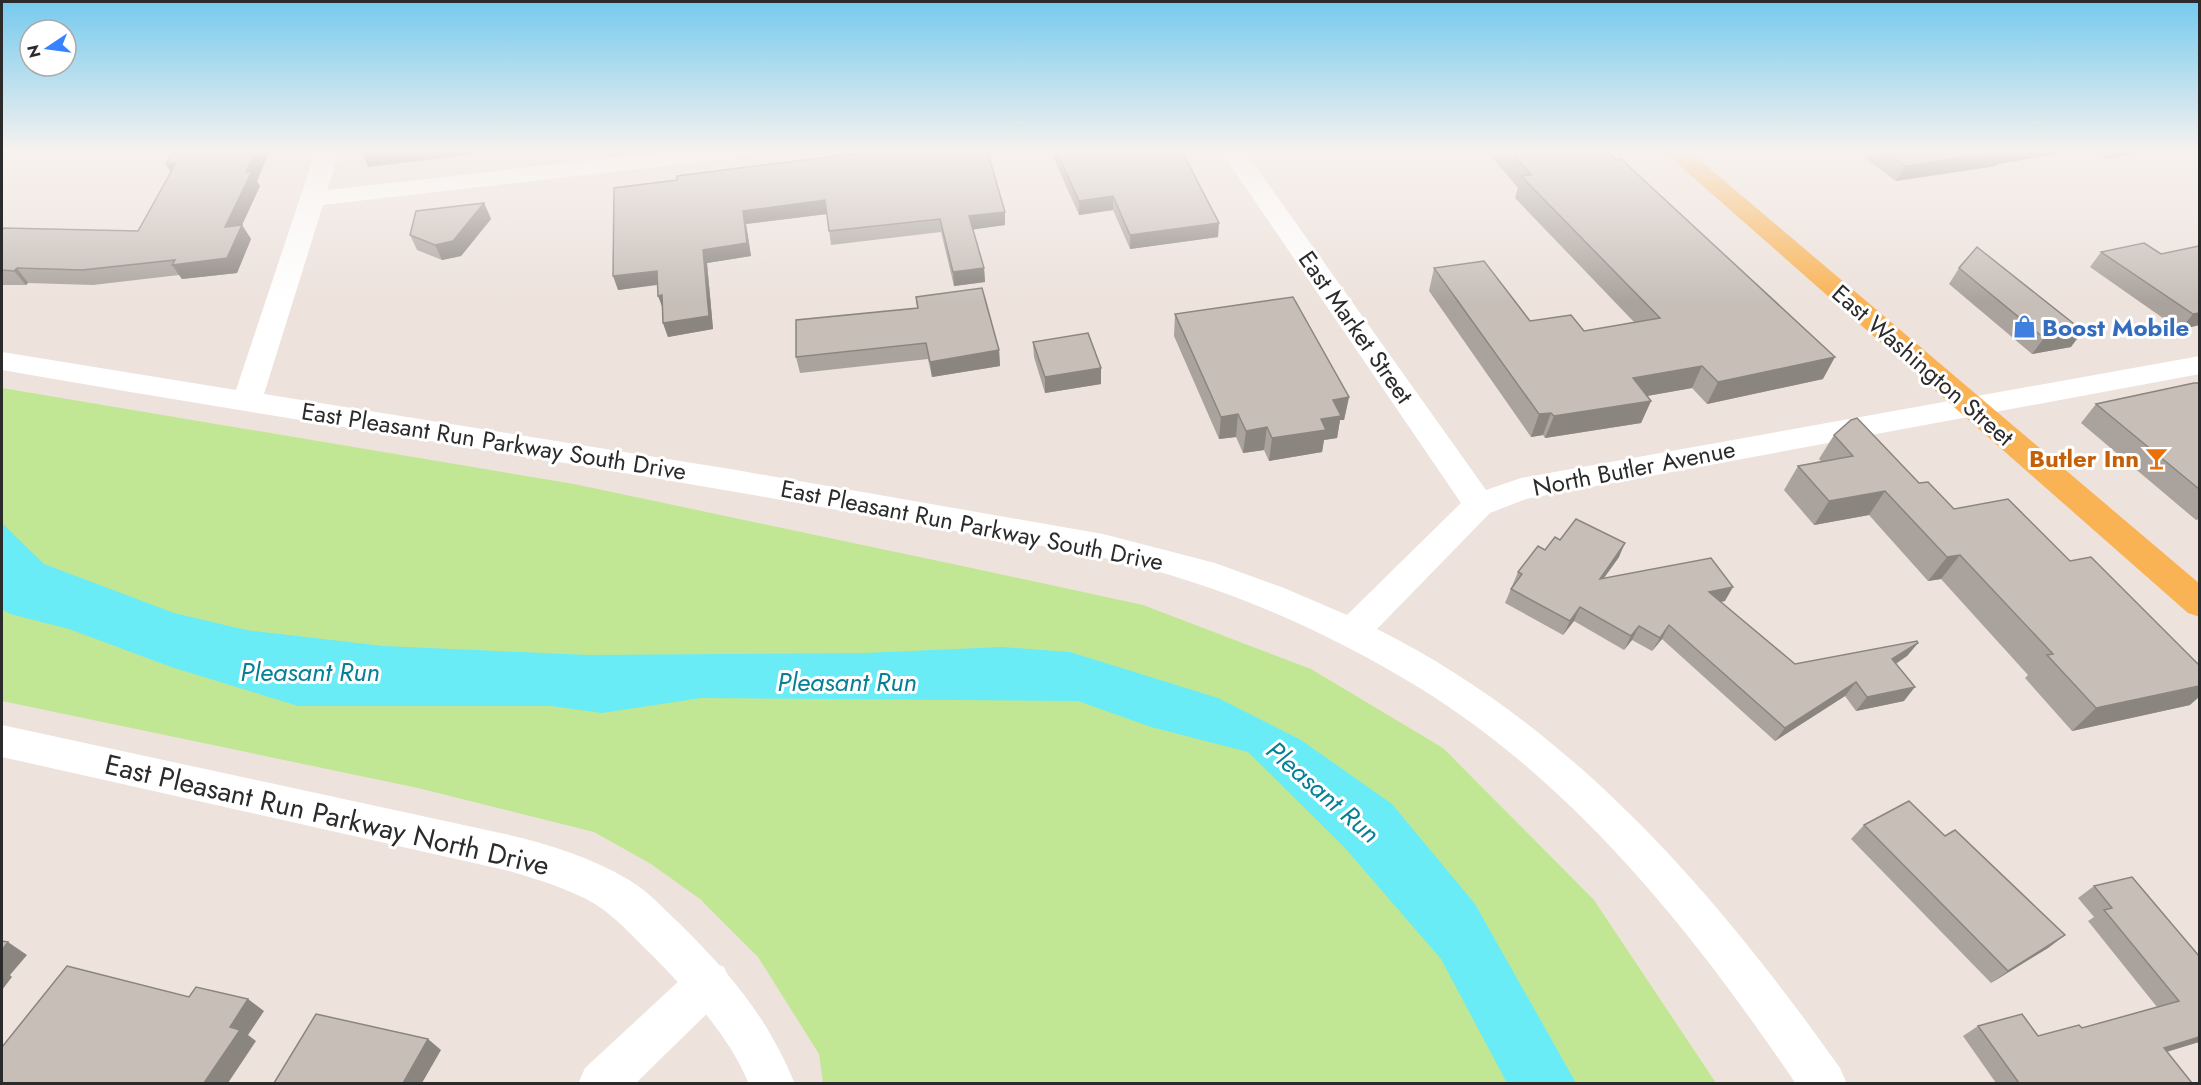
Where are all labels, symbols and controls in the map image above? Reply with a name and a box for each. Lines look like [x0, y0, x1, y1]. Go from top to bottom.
north arrow [18, 18, 78, 78]
text: N [21, 42, 47, 60]
street label: East Market Street [1290, 243, 1422, 411]
street label: East Washington Street [1824, 276, 2022, 454]
place label: Boost Mobile [2042, 310, 2189, 345]
shop icon: Boost Mobile [2011, 314, 2037, 340]
street label: East Pleasant Run Parkway South Drive [299, 393, 689, 489]
street label: North Butler Avenue [1530, 431, 1738, 505]
place label: Butler Inn [2029, 441, 2139, 476]
bar icon: Butler Inn [2144, 445, 2170, 471]
street label: East Pleasant Run Parkway South Drive [778, 471, 1166, 579]
water label: Pleasant Run [240, 653, 380, 691]
water label: Pleasant Run [777, 663, 917, 701]
water label: Pleasant Run [1258, 732, 1388, 852]
street label: East Pleasant Run Parkway North Drive [101, 744, 553, 886]

